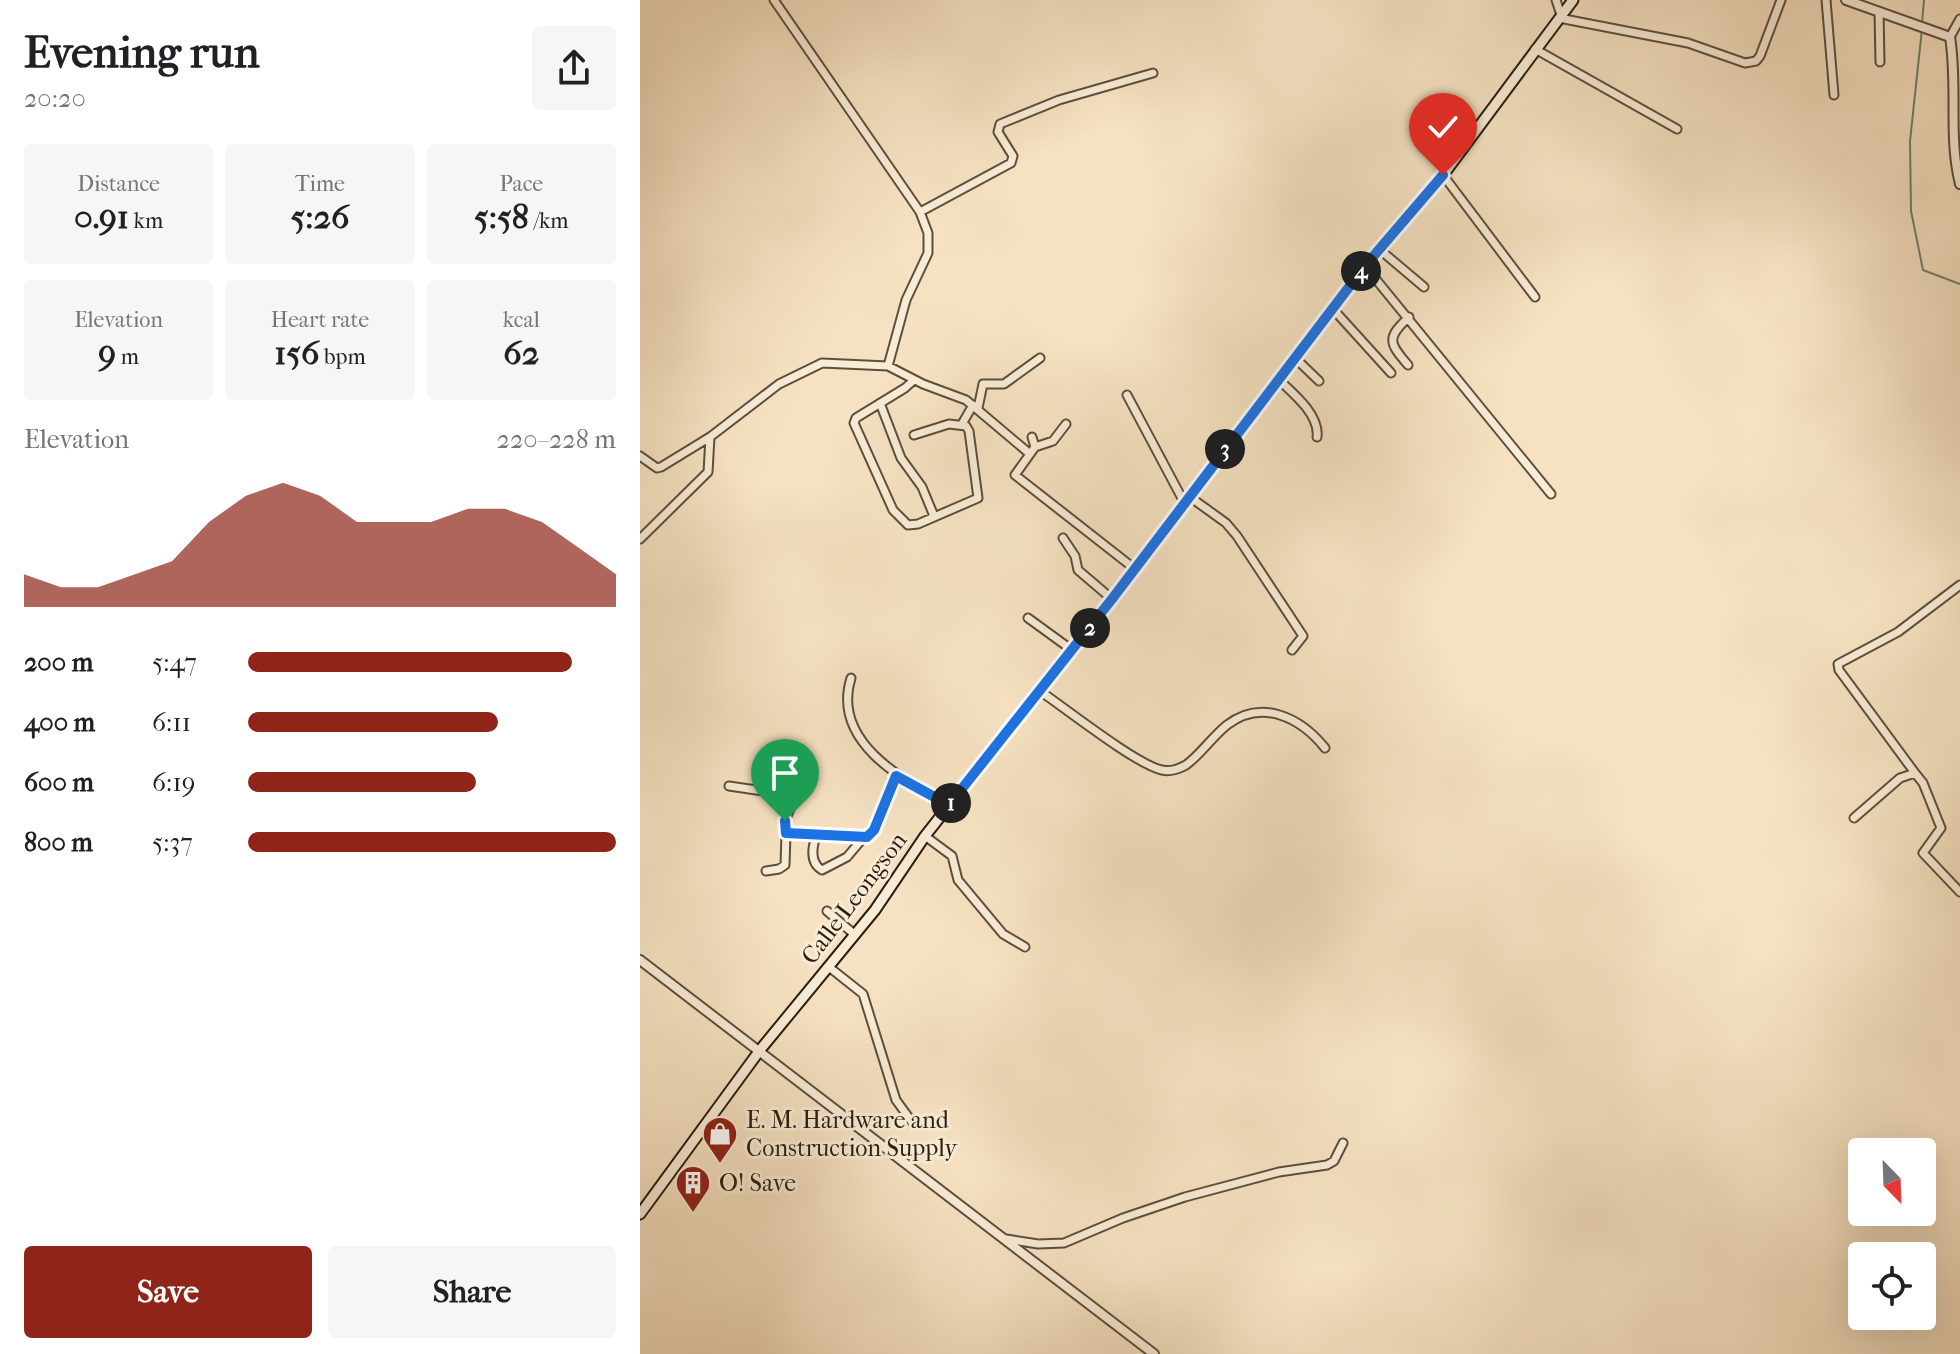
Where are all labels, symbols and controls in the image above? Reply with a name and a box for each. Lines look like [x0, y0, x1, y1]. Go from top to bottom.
button: share [532, 26, 616, 110]
text: Evening run [24, 27, 259, 78]
text: 20:20 [24, 83, 86, 114]
pin [1409, 93, 1477, 175]
icon: check [1421, 105, 1465, 149]
text: Distance [77, 171, 160, 197]
text: Time [295, 171, 345, 197]
text: Pace [499, 171, 543, 197]
text: 0.91 [74, 197, 129, 237]
text: 5:26 [291, 197, 349, 237]
text: 5:58 [474, 197, 529, 237]
text: km [129, 208, 163, 234]
text: /km [529, 208, 569, 234]
pin: 4 [1341, 251, 1381, 291]
text: 4 [1355, 258, 1368, 284]
text: Elevation [74, 307, 163, 333]
text: Heart rate [271, 307, 369, 333]
text: kcal [503, 307, 540, 333]
text: 9 [98, 333, 116, 373]
text: 156 [274, 333, 319, 373]
text: 62 [503, 333, 539, 373]
text: m [116, 344, 139, 370]
text: bpm [319, 344, 366, 370]
text: Elevation [24, 424, 129, 455]
text: 220–228 m [497, 424, 616, 455]
pin: 3 [1205, 429, 1245, 469]
text: 3 [1220, 436, 1230, 462]
pin: 2 [1070, 608, 1110, 648]
text: 2 [1084, 615, 1096, 641]
text: 200 m [24, 647, 93, 678]
text: 5:47 [152, 647, 197, 678]
text: 400 m [24, 707, 95, 738]
text: 6:11 [152, 707, 191, 738]
pin [751, 739, 819, 821]
icon: arrive [763, 751, 807, 795]
text: 600 m [24, 767, 94, 798]
text: 6:19 [152, 767, 195, 798]
pin: 1 [931, 783, 971, 823]
text: 1 [947, 790, 955, 816]
text: 800 m [24, 827, 93, 858]
text: 5:37 [152, 827, 193, 858]
street label: Calle Leongson [795, 827, 913, 969]
place label: E. M. Hardware and Construction Supply [746, 1106, 958, 1162]
shop icon: E. M. Hardware and Construction Supply [701, 1115, 739, 1165]
north arrow [1848, 1138, 1936, 1226]
map controls [1848, 1138, 1936, 1330]
building icon: O! Save [674, 1164, 712, 1214]
place label: O! Save [719, 1169, 796, 1197]
button: locate [1848, 1242, 1936, 1330]
button: Save [24, 1246, 312, 1338]
button: Share [328, 1246, 616, 1338]

